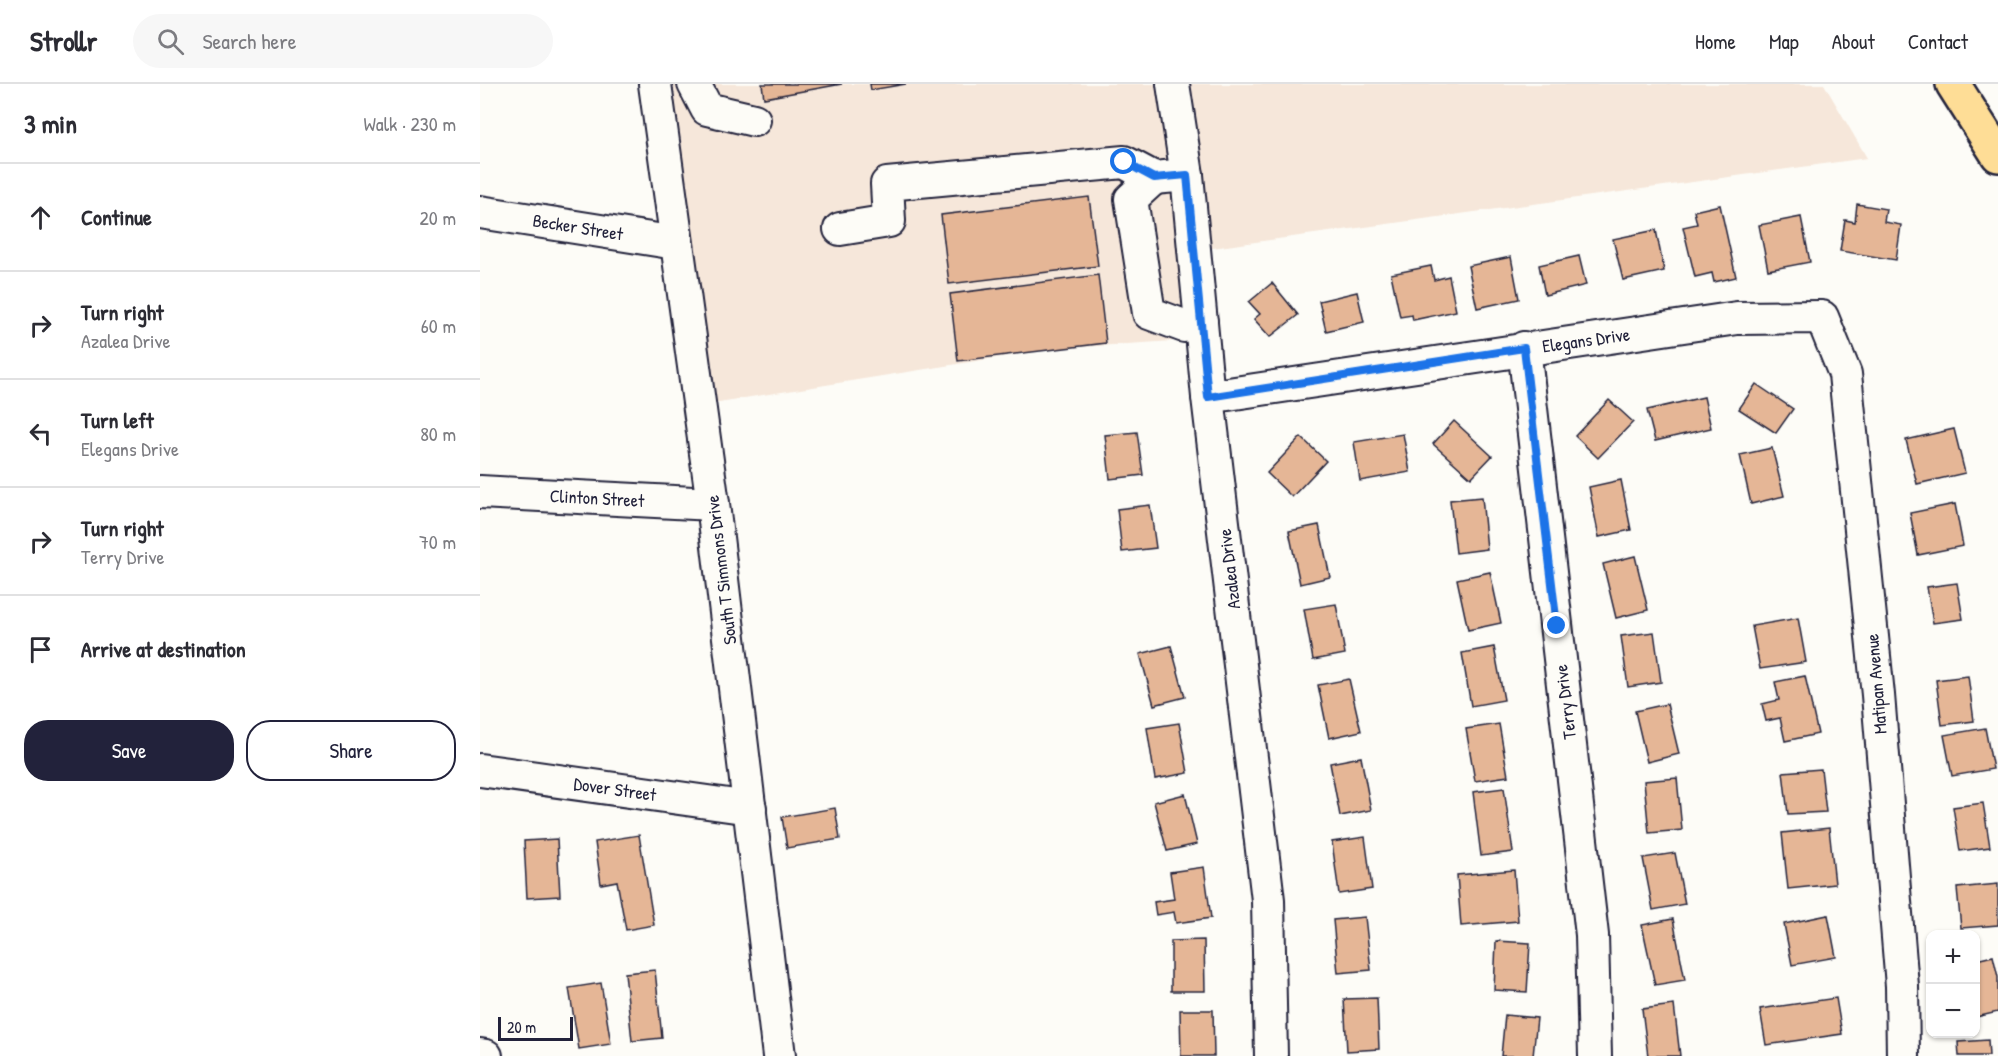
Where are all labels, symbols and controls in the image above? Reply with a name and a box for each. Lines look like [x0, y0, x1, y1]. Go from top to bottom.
search box [133, 14, 553, 68]
text: Strollr [30, 22, 97, 60]
icon: search [154, 25, 187, 58]
text: Search here [202, 26, 296, 56]
text: Home [1695, 27, 1736, 56]
text: Map [1769, 27, 1799, 56]
text: About [1832, 27, 1875, 56]
text: Contact [1908, 27, 1968, 56]
text: 3 min [24, 106, 77, 141]
text: Walk · 230 m [364, 110, 456, 137]
route start [1110, 148, 1136, 174]
icon: ahead [24, 201, 57, 234]
text: Continue [81, 202, 152, 232]
text: 20 m [419, 204, 456, 231]
street label: Becker Street [531, 208, 626, 247]
text: Turn right [81, 297, 164, 327]
icon: right [24, 309, 57, 342]
text: 60 m [421, 312, 456, 339]
street label: Elegans Drive [1541, 321, 1631, 359]
text: Azalea Drive [81, 327, 171, 354]
text: Turn left [81, 405, 154, 435]
icon: left [24, 417, 57, 450]
text: 80 m [420, 420, 456, 447]
text: Elegans Drive [81, 435, 179, 462]
street label: Clinton Street [549, 483, 646, 513]
street label: South T Simmons Drive [699, 494, 743, 646]
text: Turn right [81, 513, 164, 543]
icon: right [24, 525, 57, 558]
street label: Azalea Drive [1212, 527, 1246, 611]
text: 70 m [419, 528, 456, 555]
text: Terry Drive [81, 543, 164, 570]
route end [1543, 612, 1569, 638]
icon: arrive [24, 633, 57, 666]
street label: Matipan Avenue [1859, 633, 1893, 735]
text: Arrive at destination [81, 634, 246, 664]
street label: Terry Drive [1548, 663, 1582, 741]
button: Save [24, 720, 234, 781]
button: Share [246, 720, 456, 781]
street label: Dover Street [572, 771, 659, 807]
map controls [1926, 930, 1980, 1038]
button: + [1926, 930, 1980, 984]
button: − [1926, 984, 1980, 1038]
scale bar [498, 1014, 573, 1042]
text: 20 m [507, 1016, 536, 1038]

